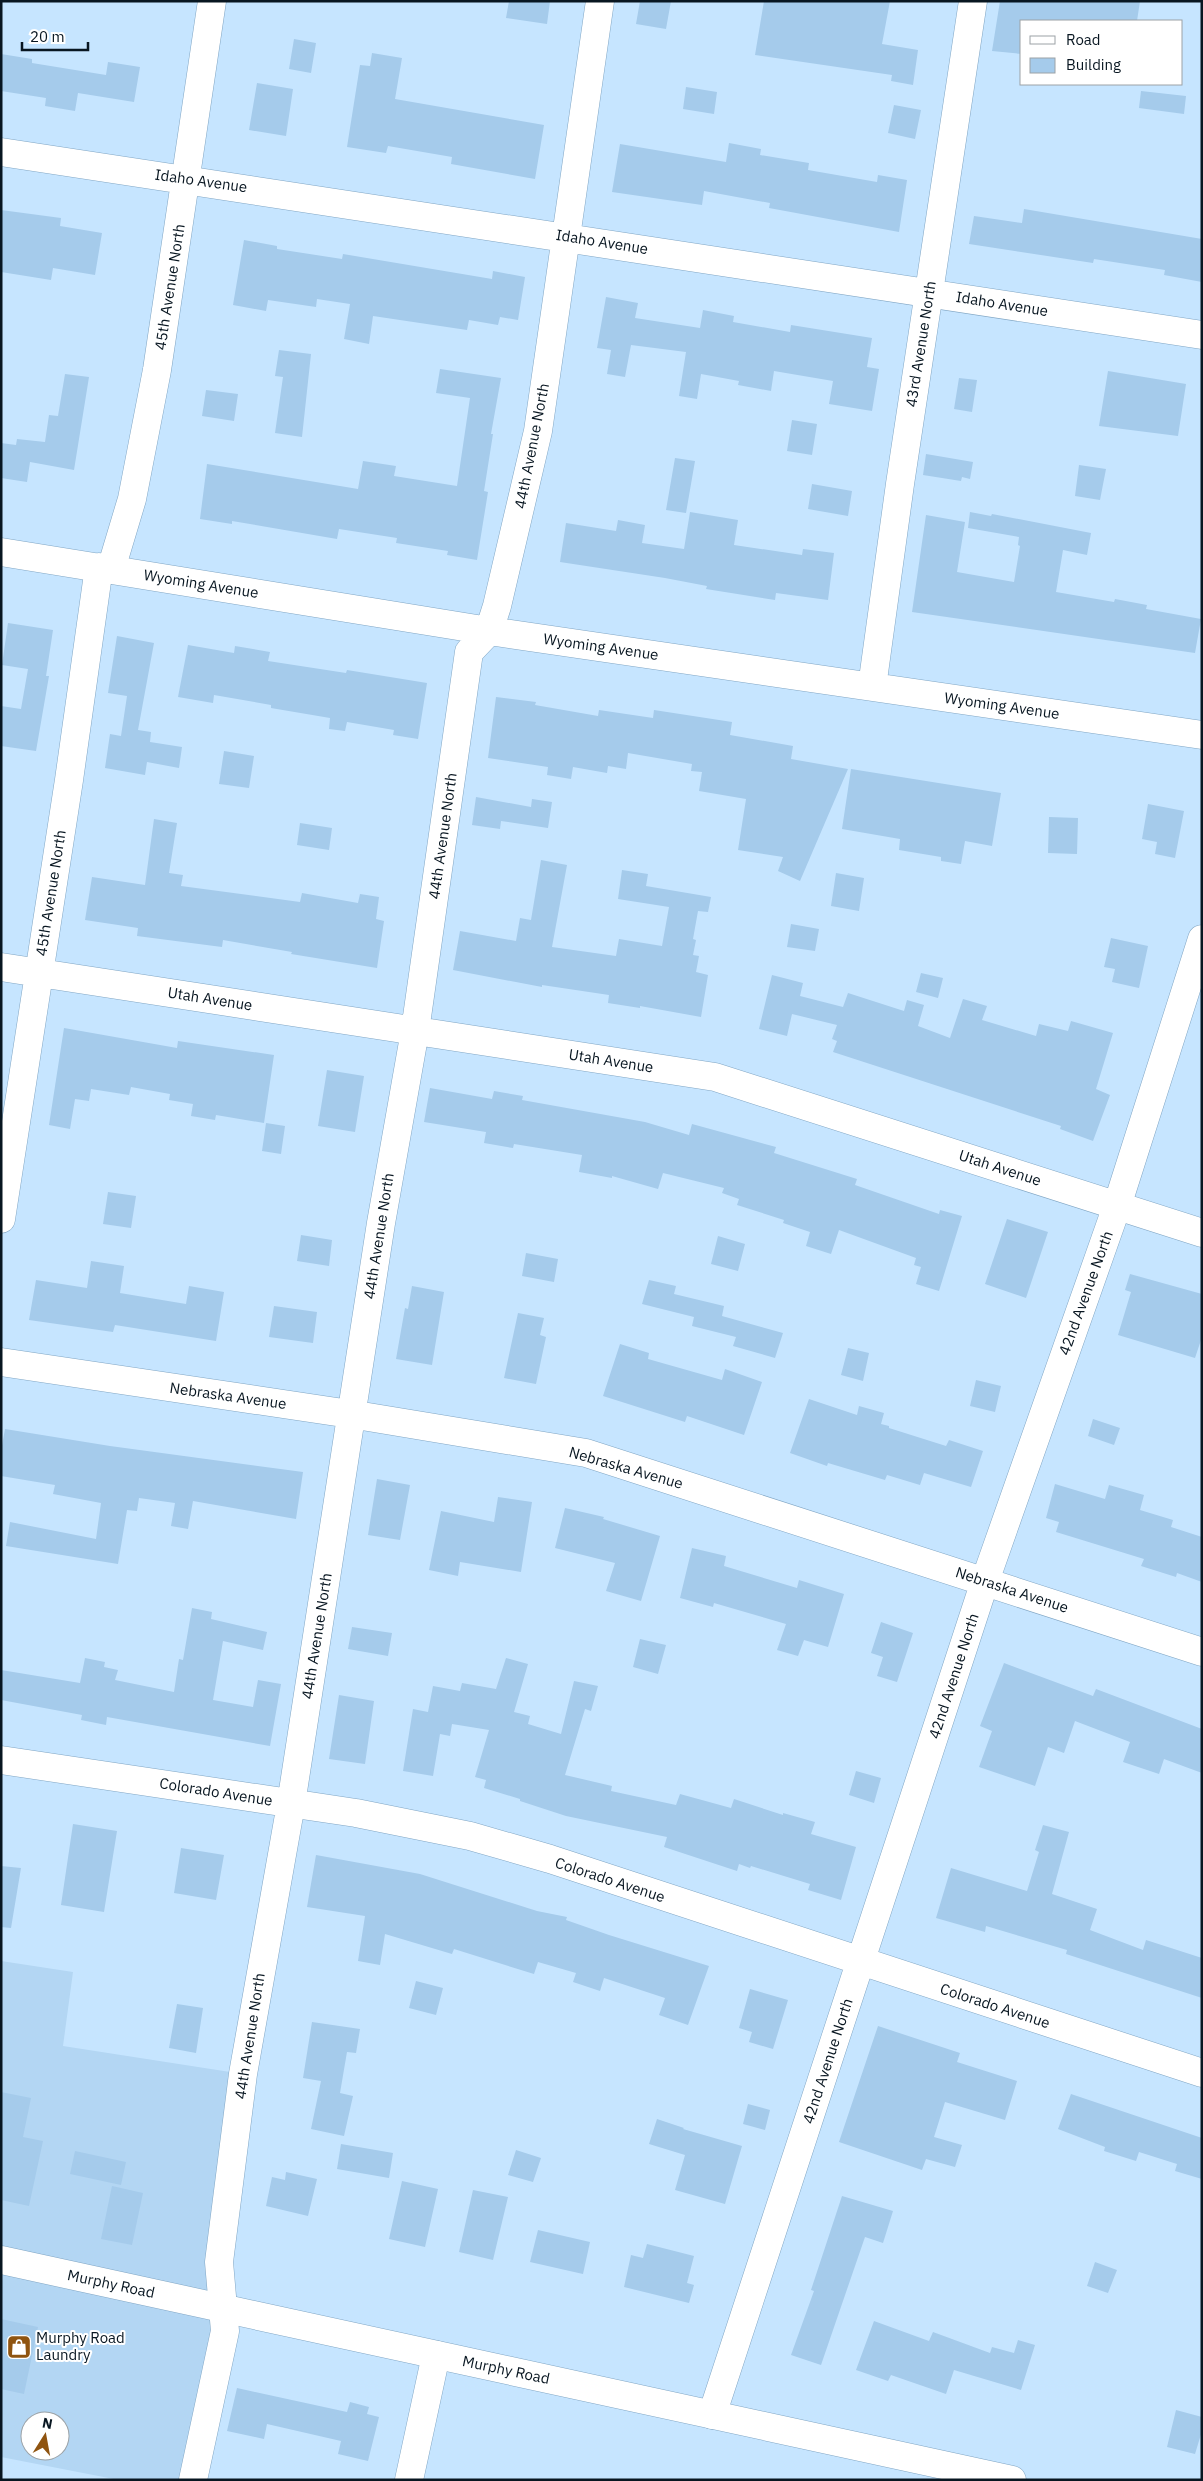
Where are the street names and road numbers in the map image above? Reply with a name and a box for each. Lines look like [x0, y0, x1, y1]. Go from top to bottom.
street label: Idaho Avenue [154, 165, 249, 196]
street label: 45th Avenue North [150, 223, 189, 351]
street label: Idaho Avenue [555, 225, 650, 258]
street label: 43rd Avenue North [901, 279, 940, 408]
street label: Idaho Avenue [955, 287, 1050, 320]
street label: 44th Avenue North [510, 382, 553, 510]
street label: Wyoming Avenue [142, 565, 260, 602]
street label: Wyoming Avenue [542, 629, 660, 664]
street label: Wyoming Avenue [943, 688, 1061, 723]
street label: 44th Avenue North [424, 772, 461, 900]
street label: 45th Avenue North [31, 829, 70, 957]
street label: Utah Avenue [166, 982, 254, 1015]
street label: Utah Avenue [567, 1044, 655, 1077]
street label: Utah Avenue [957, 1145, 1044, 1190]
street label: 44th Avenue North [359, 1172, 398, 1300]
street label: 42nd Avenue North [1054, 1228, 1117, 1358]
street label: Nebraska Avenue [168, 1378, 288, 1413]
street label: Nebraska Avenue [567, 1442, 685, 1493]
street label: Nebraska Avenue [953, 1562, 1071, 1617]
street label: 44th Avenue North [297, 1572, 336, 1700]
street label: 42nd Avenue North [924, 1611, 983, 1741]
street label: Colorado Avenue [158, 1773, 274, 1810]
street label: Colorado Avenue [553, 1853, 667, 1906]
street label: 44th Avenue North [230, 1972, 269, 2100]
street label: Colorado Avenue [938, 1979, 1052, 2032]
street label: 42nd Avenue North [798, 1996, 857, 2126]
street label: Murphy Road [66, 2265, 157, 2302]
street label: Murphy Road [461, 2351, 552, 2388]

